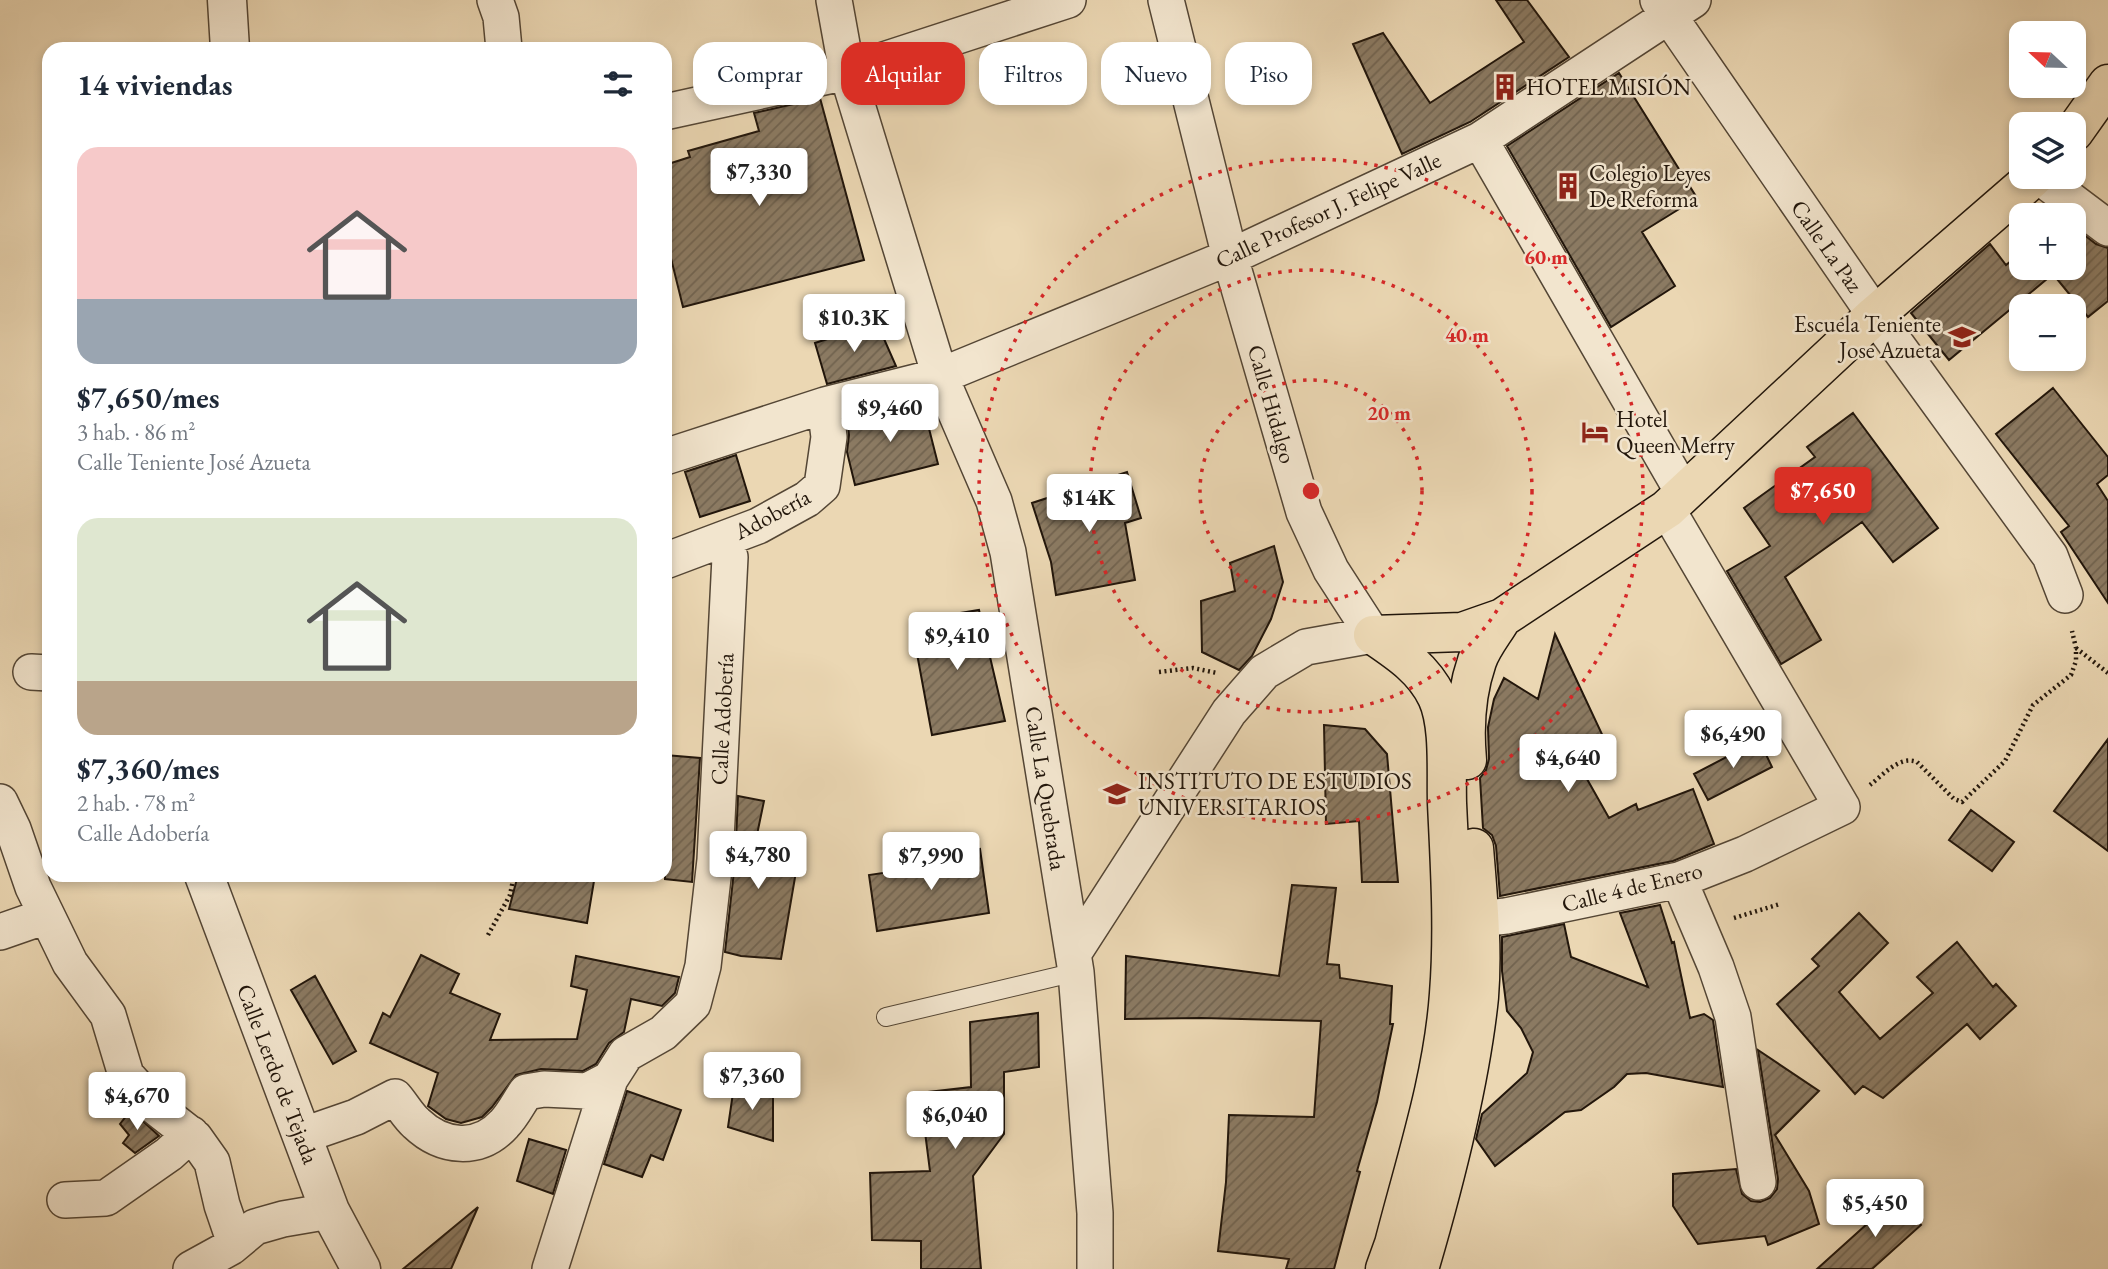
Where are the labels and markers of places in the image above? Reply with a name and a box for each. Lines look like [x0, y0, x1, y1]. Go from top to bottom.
building icon: HOTEL MISIÓN [1490, 72, 1520, 102]
place label: HOTEL MISIÓN [1526, 72, 1691, 102]
pin: $7,330 [702, 148, 816, 208]
place label: Colegio Leyes De Reforma [1589, 158, 1711, 214]
building icon: Colegio Leyes De Reforma [1553, 171, 1583, 201]
pin: $10.3K [797, 294, 911, 354]
place label: Escuela Teniente Jose Azueta [1794, 309, 1942, 365]
school or university icon: Escuela Teniente Jose Azueta [1947, 322, 1977, 352]
pin: $9,460 [833, 384, 947, 444]
place label: Hotel Queen Merry [1616, 404, 1736, 460]
hotel icon: Hotel Queen Merry [1580, 417, 1610, 447]
pin: $7,650 [1766, 468, 1880, 527]
pin: $14K [1048, 475, 1130, 534]
centre of rings [1299, 479, 1323, 503]
pin: $9,410 [900, 612, 1014, 672]
pin: $6,490 [1676, 710, 1790, 770]
pin: $4,640 [1511, 734, 1625, 794]
place label: INSTITUTO DE ESTUDIOS UNIVERSITARIOS [1138, 766, 1412, 822]
school or university icon: INSTITUTO DE ESTUDIOS UNIVERSITARIOS [1102, 779, 1132, 809]
pin: $4,780 [701, 832, 815, 891]
pin: $7,990 [874, 832, 988, 892]
pin: $7,360 [695, 1052, 809, 1112]
pin: $4,670 [80, 1072, 194, 1132]
pin: $6,040 [898, 1092, 1012, 1151]
pin: $5,450 [1818, 1180, 1932, 1239]

